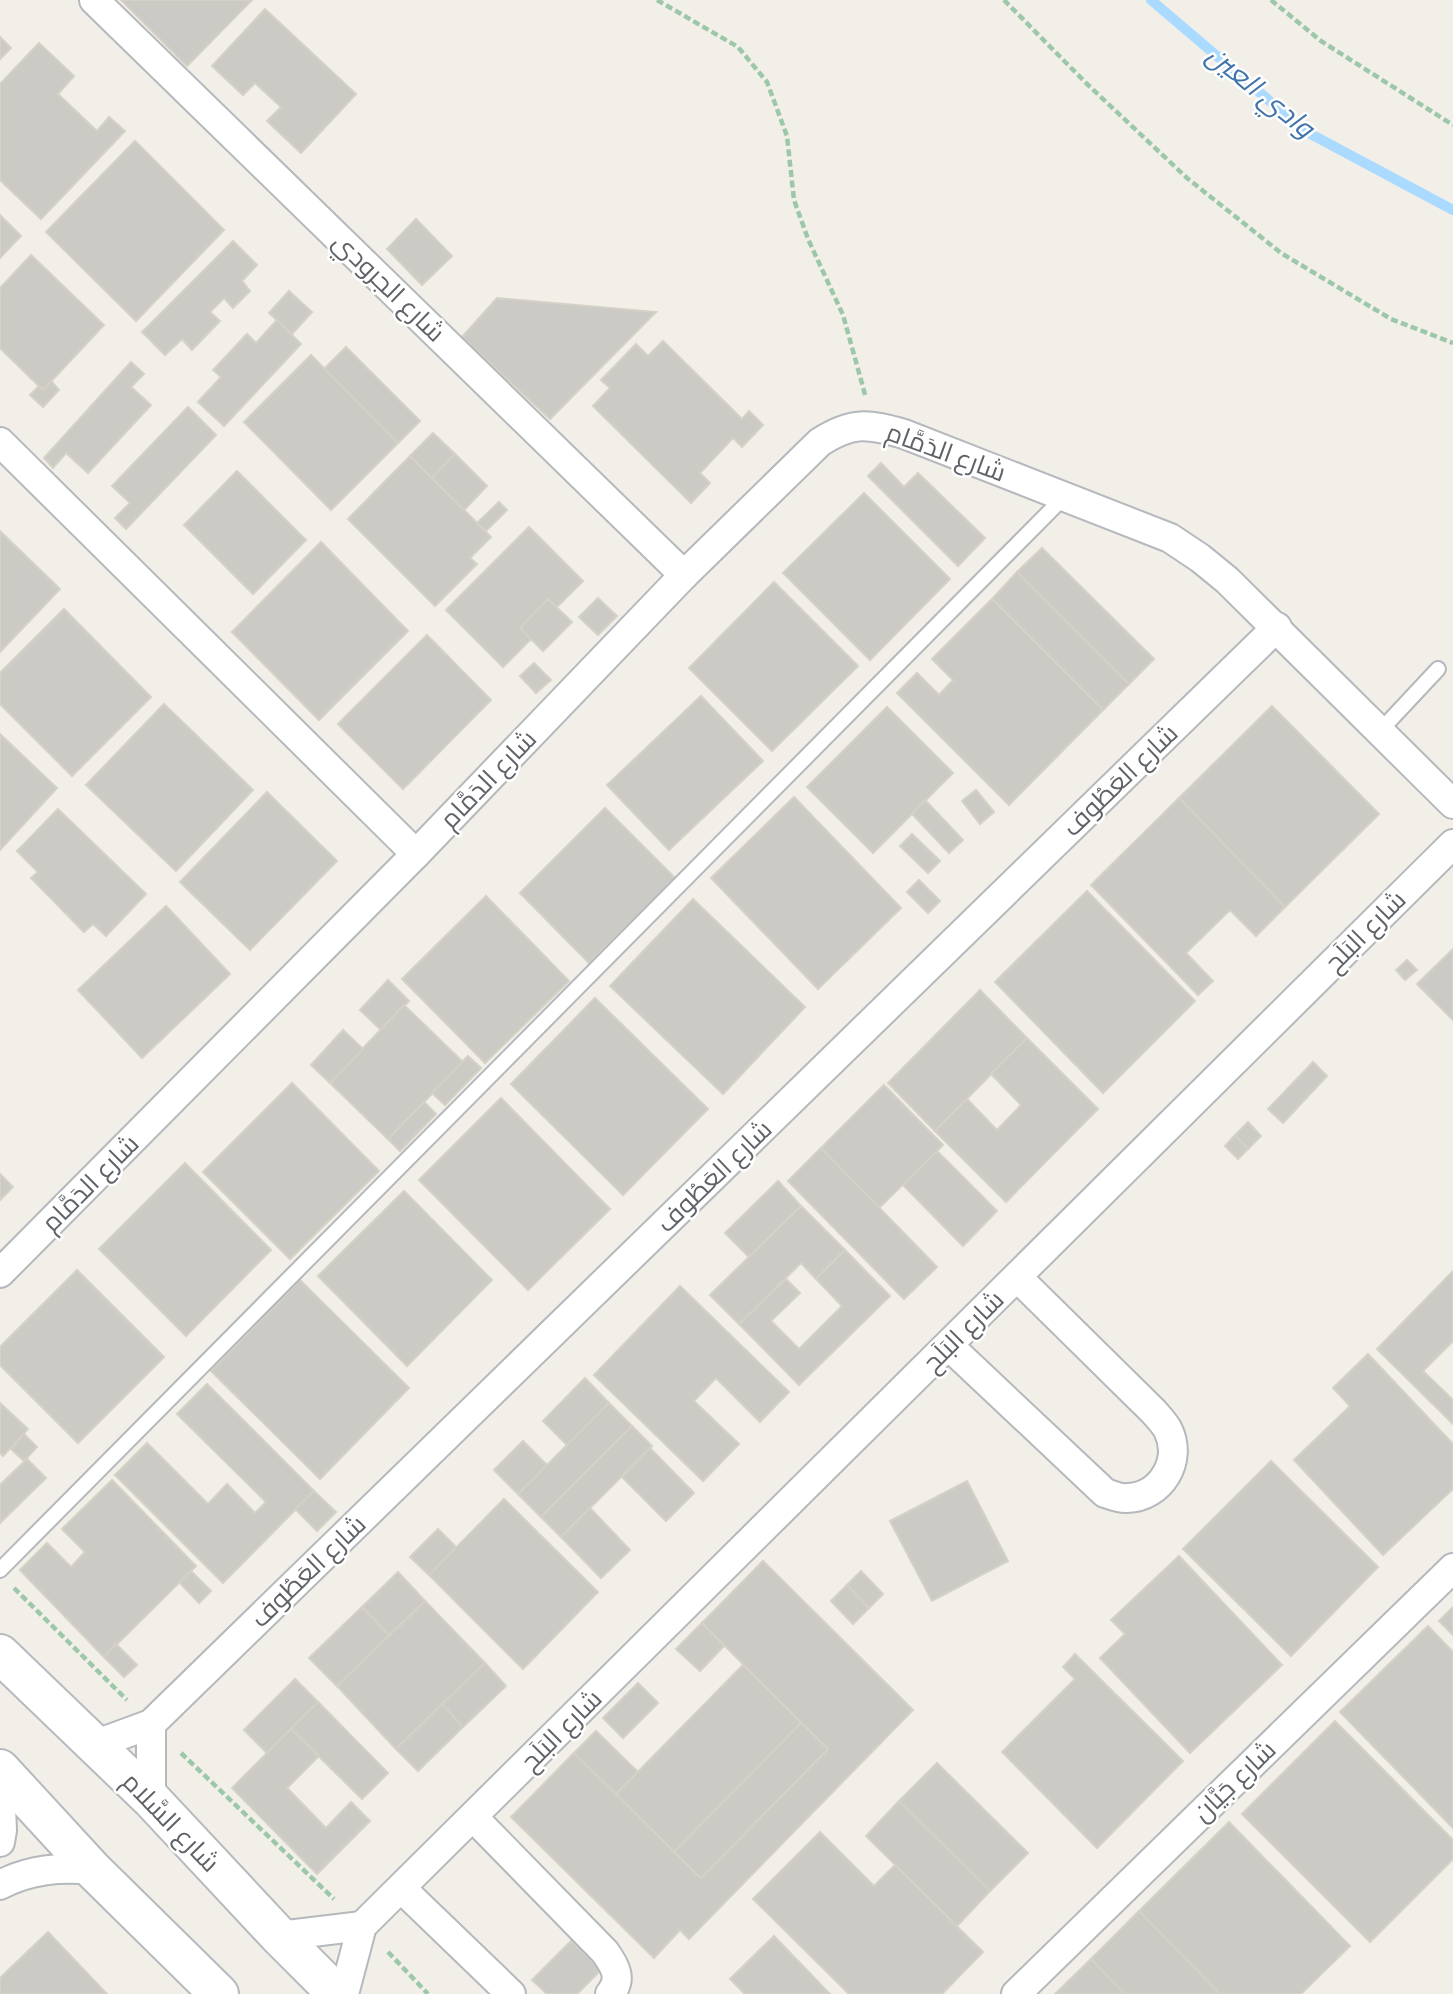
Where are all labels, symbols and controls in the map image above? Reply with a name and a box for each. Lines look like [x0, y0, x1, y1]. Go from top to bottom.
water label: وادي العين [1197, 37, 1324, 150]
street label: شارع الجرودي [323, 225, 453, 351]
street label: شارع الدَمَّام [881, 415, 1010, 490]
street label: شارع العَطُوف [1055, 716, 1185, 844]
street label: شارع الدَمَّام [432, 722, 544, 836]
street label: شارع البَلَح [1317, 883, 1413, 979]
street label: شارع العَطُوف [649, 1112, 779, 1240]
street label: شارع الدَمَّام [34, 1127, 147, 1240]
street label: شارع البَلَح [915, 1283, 1011, 1379]
street label: شارع العَطُوف [243, 1507, 373, 1635]
street label: شارع البَلَح [513, 1682, 609, 1778]
street label: شارع جَيَّان [1185, 1733, 1283, 1829]
street label: شارع السَّلام [114, 1765, 227, 1880]

